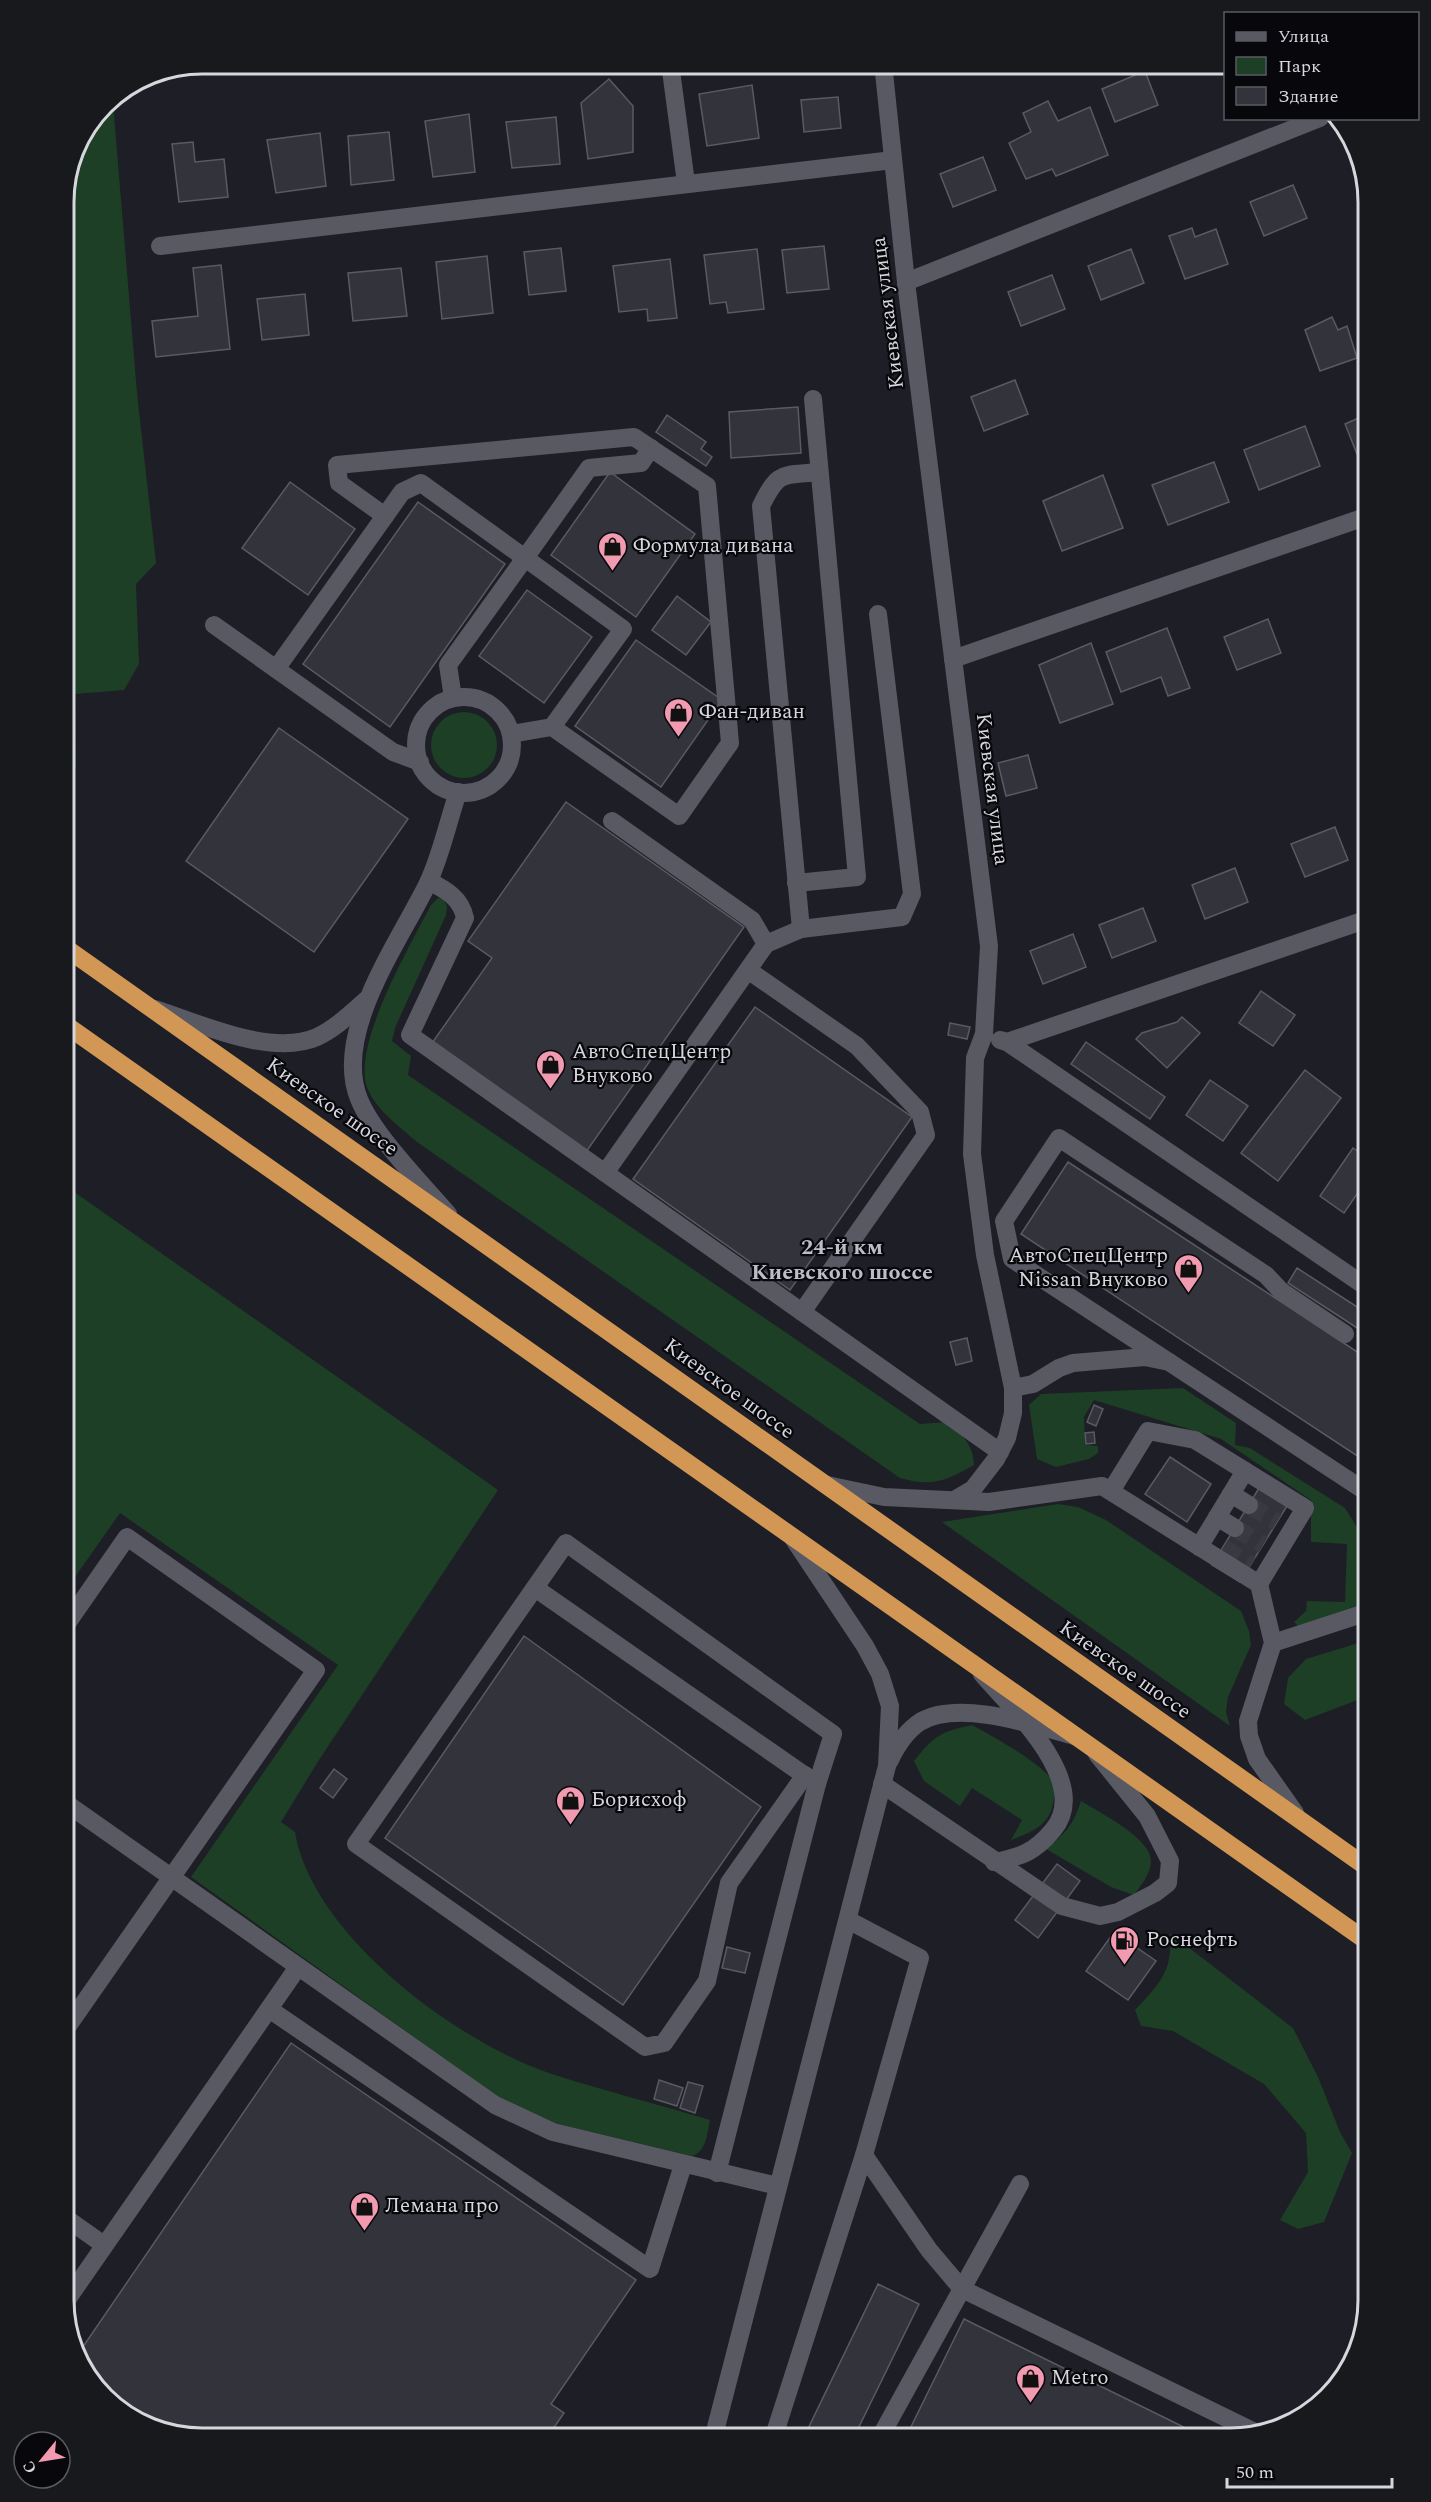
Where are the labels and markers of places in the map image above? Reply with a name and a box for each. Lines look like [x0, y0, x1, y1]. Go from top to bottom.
shop icon: Формула дивана [596, 530, 628, 572]
place label: Формула дивана [633, 530, 794, 562]
shop icon: Фан-диван [662, 696, 694, 738]
place label: Фан-диван [699, 696, 805, 728]
place label: АвтоСпецЦентр Внуково [572, 1036, 731, 1092]
shop icon: АвтоСпецЦентр Внуково [535, 1048, 567, 1090]
place label: АвтоСпецЦентр Nissan Внуково [1009, 1240, 1168, 1296]
shop icon: АвтоСпецЦентр Nissan Внуково [1173, 1252, 1205, 1294]
shop icon: Борисхоф [554, 1784, 586, 1826]
place label: Борисхоф [591, 1784, 687, 1816]
fuel station icon: Роснефть [1109, 1924, 1141, 1966]
place label: Роснефть [1146, 1924, 1237, 1956]
shop icon: Лемана про [348, 2190, 380, 2232]
place label: Лемана про [385, 2190, 499, 2222]
shop icon: Metro [1014, 2362, 1046, 2404]
place label: Metro [1051, 2362, 1109, 2394]

